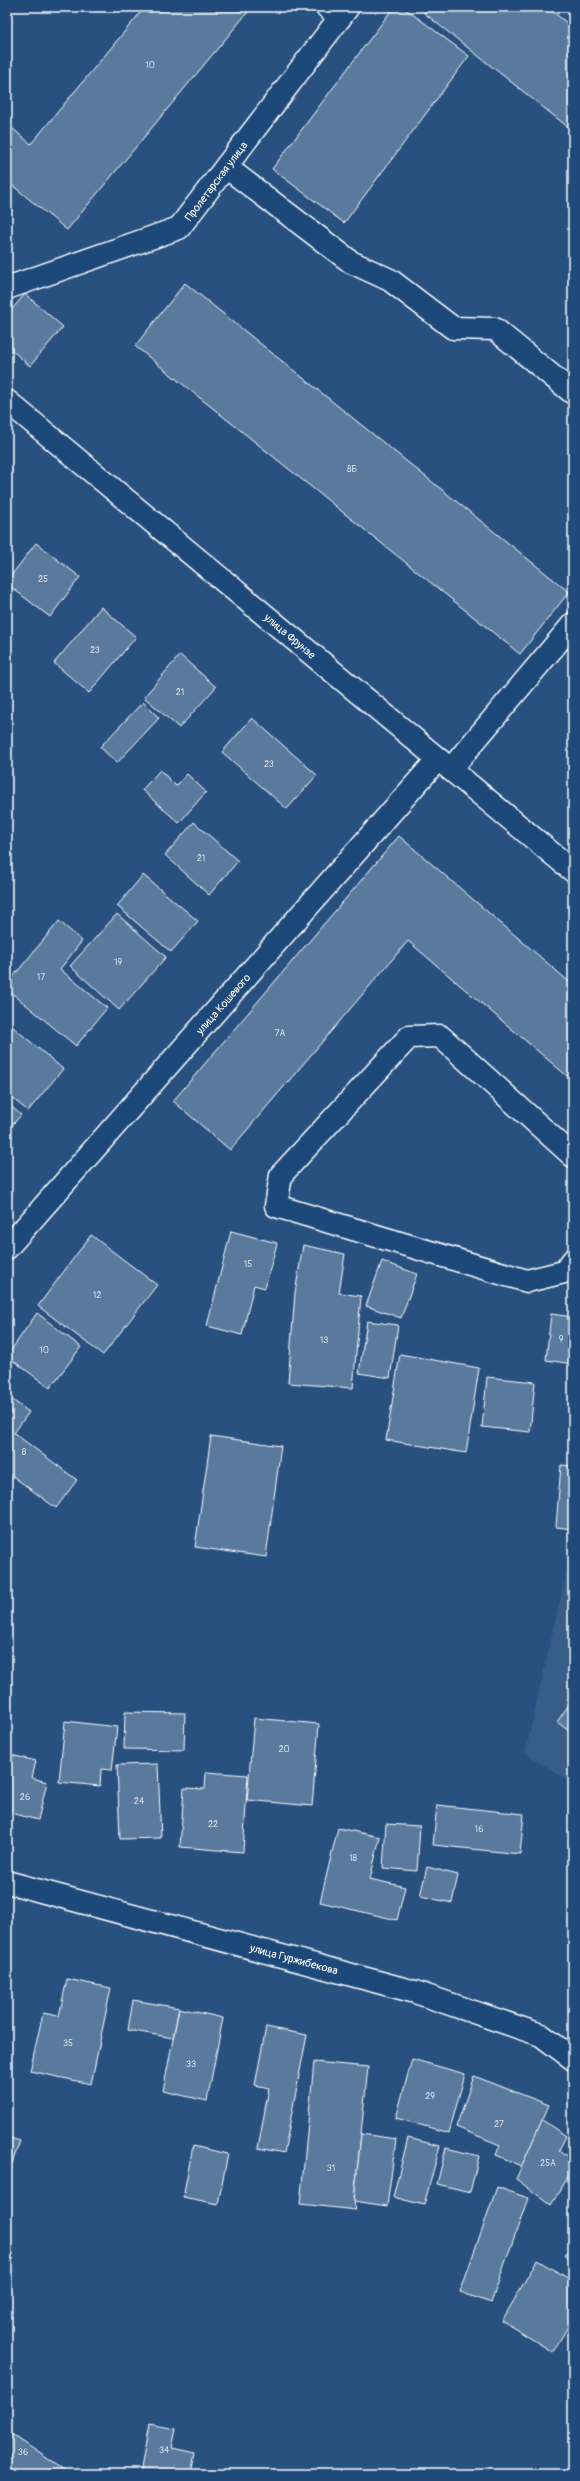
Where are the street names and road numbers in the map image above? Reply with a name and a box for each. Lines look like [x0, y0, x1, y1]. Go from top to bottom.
street label: Пролетарская улица [182, 139, 250, 224]
street label: улица Фрунзе [261, 610, 319, 662]
street label: улица Кошевого [193, 971, 253, 1038]
street label: улица Гуржибекова [247, 1941, 339, 1978]

